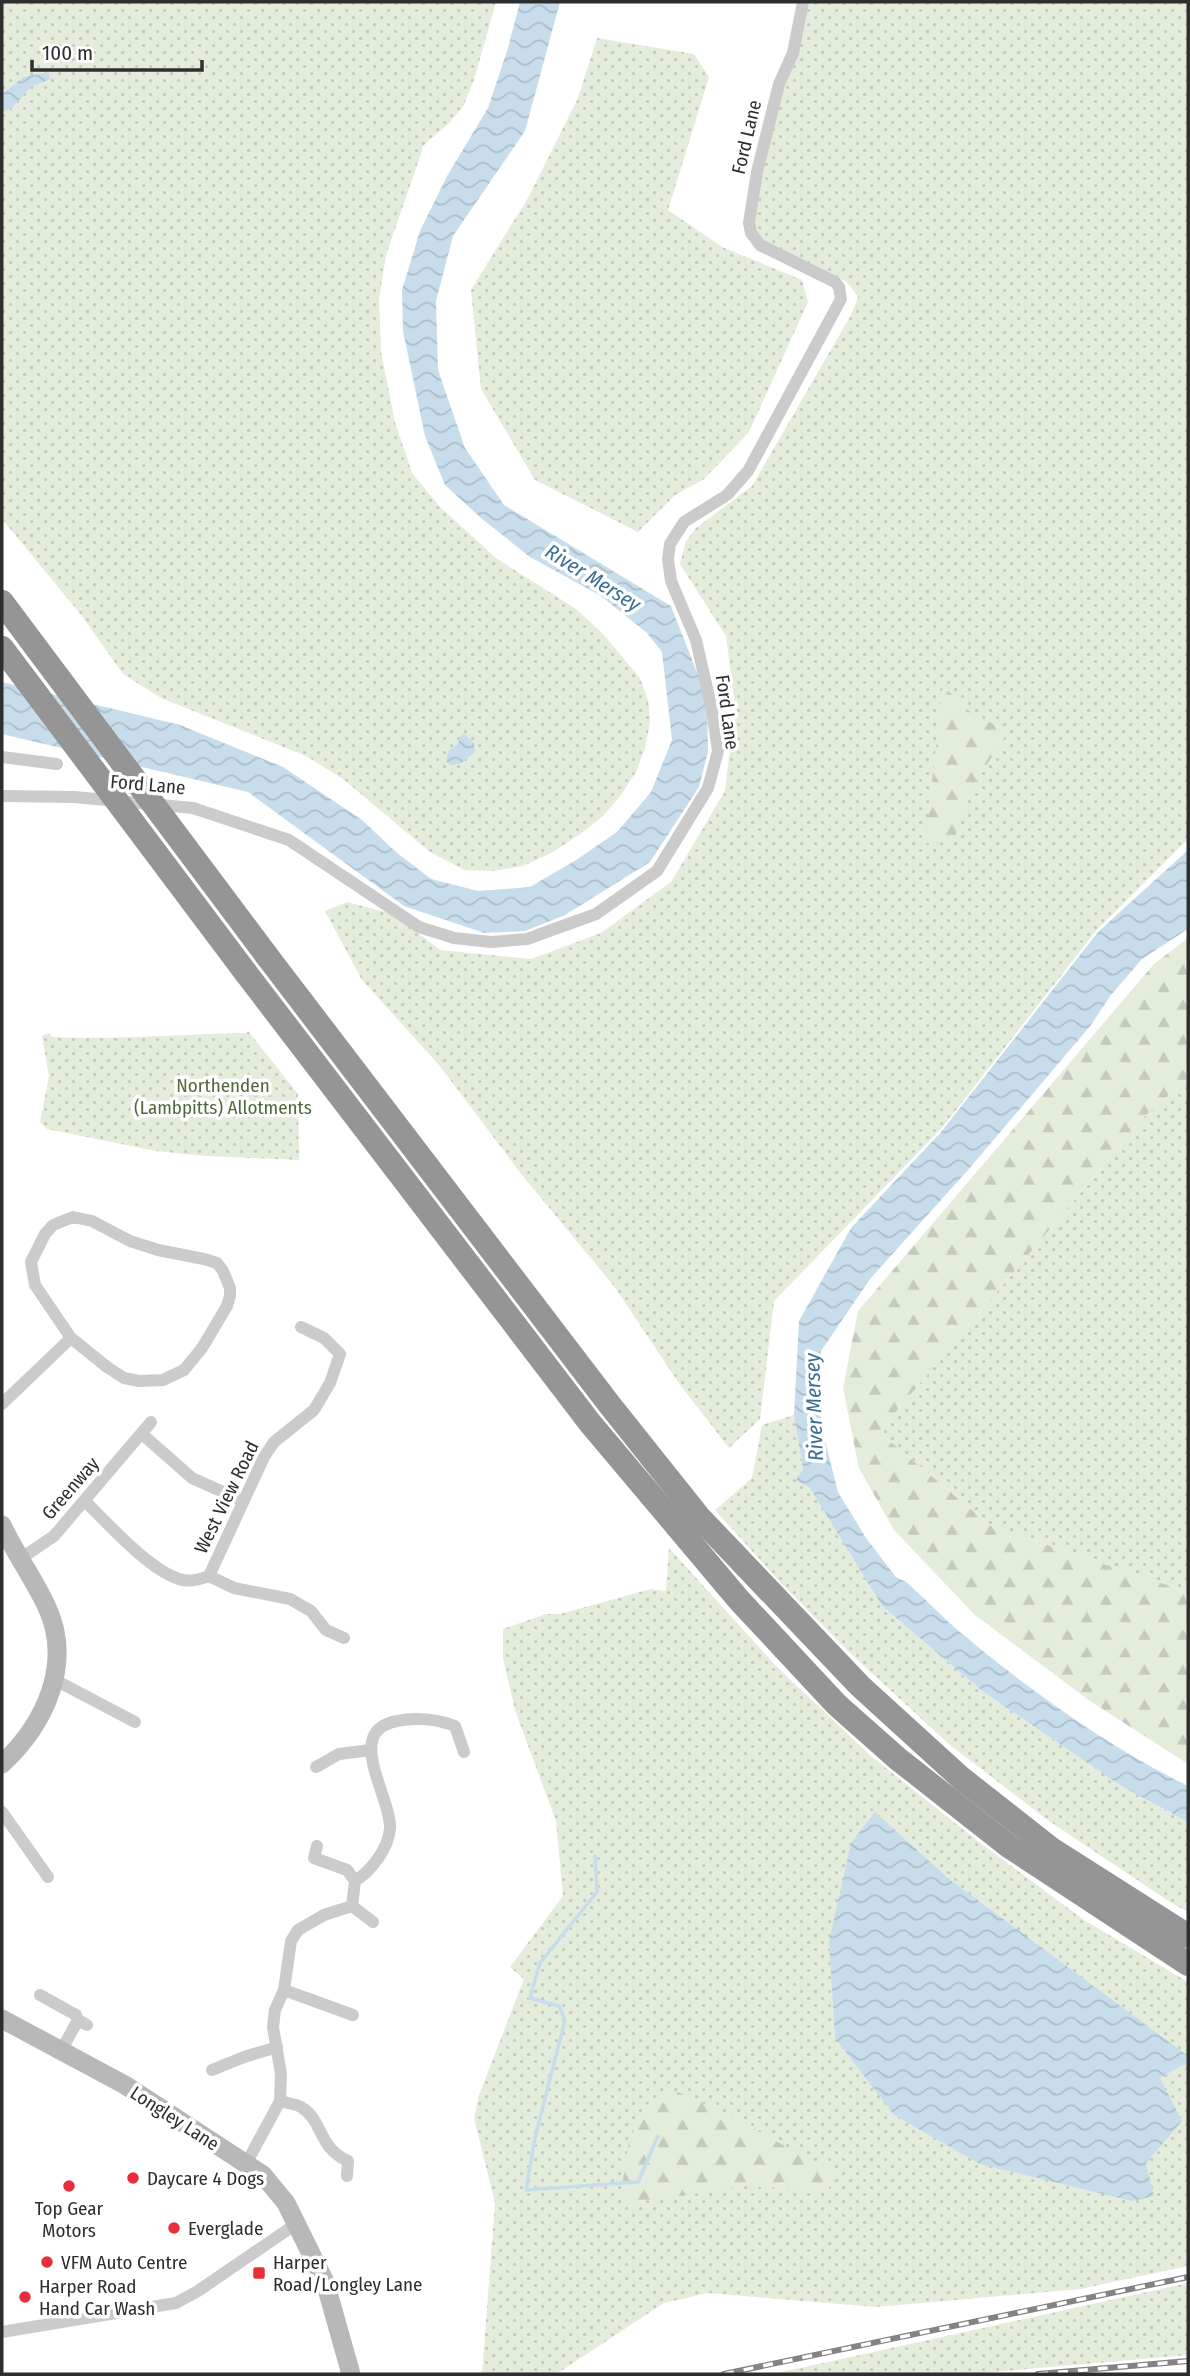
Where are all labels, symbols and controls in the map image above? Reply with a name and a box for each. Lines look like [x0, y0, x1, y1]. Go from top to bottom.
scale bar [32, 28, 201, 72]
text: 100 m [42, 40, 93, 66]
street label: Ford Lane [727, 98, 766, 176]
water label: River Mersey [540, 538, 646, 618]
street label: Ford Lane [711, 673, 744, 751]
street label: Ford Lane [109, 770, 187, 799]
park label: Northenden (Lambpitts) Allotments [134, 1074, 312, 1119]
water label: River Mersey [799, 1352, 829, 1461]
street label: West View Road [189, 1437, 264, 1557]
street label: Greenway [37, 1452, 104, 1524]
street label: Longley Lane [126, 2081, 223, 2156]
place label: Daycare 4 Dogs [147, 2167, 264, 2190]
marker: Daycare 4 Dogs [125, 2170, 141, 2186]
marker: Top Gear Motors [61, 2178, 77, 2194]
place label: Top Gear Motors [35, 2197, 104, 2242]
place label: Everglade [188, 2217, 263, 2240]
marker: Everglade [166, 2220, 182, 2236]
place label: VFM Auto Centre [61, 2251, 187, 2274]
place label: Harper Road/Longley Lane [273, 2251, 422, 2296]
marker: VFM Auto Centre [39, 2254, 55, 2270]
marker: Harper Road/Longley Lane [251, 2265, 267, 2281]
place label: Harper Road Hand Car Wash [39, 2275, 155, 2320]
marker: Harper Road Hand Car Wash [17, 2289, 33, 2305]

